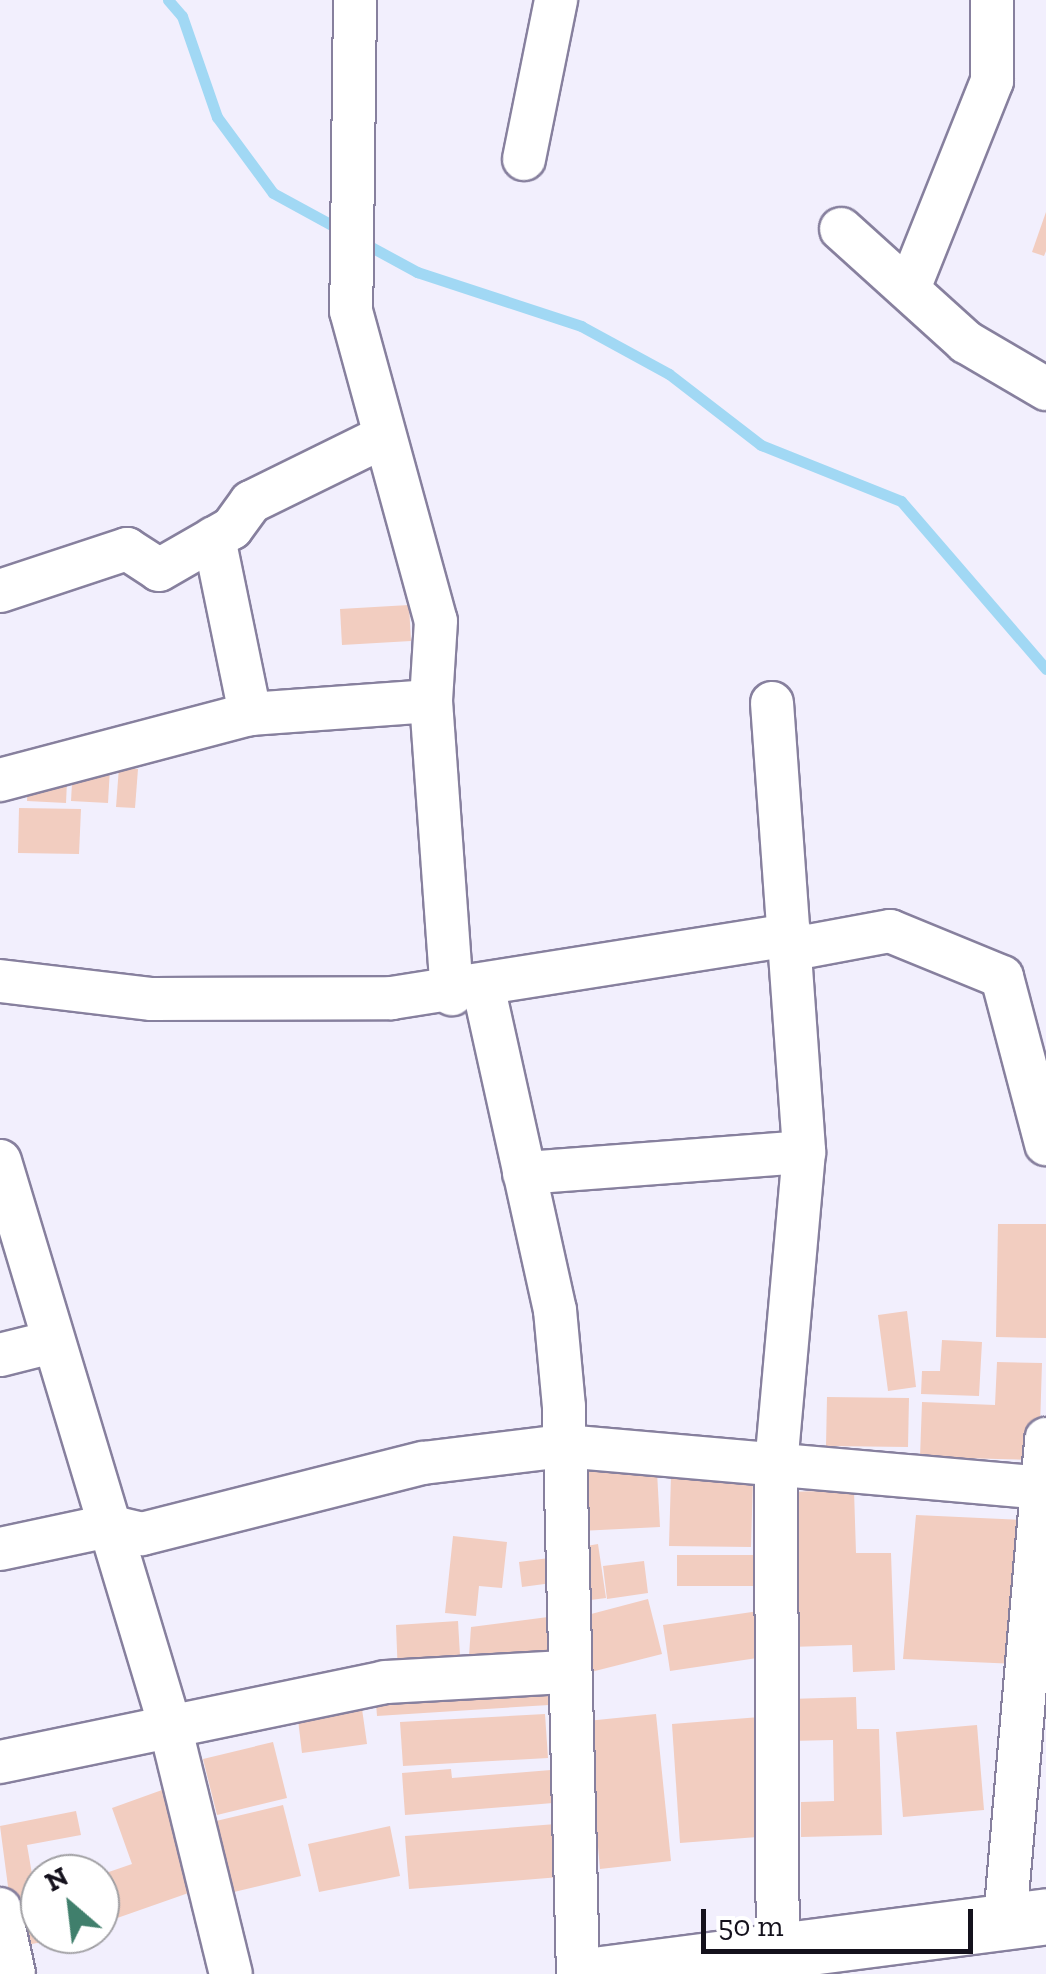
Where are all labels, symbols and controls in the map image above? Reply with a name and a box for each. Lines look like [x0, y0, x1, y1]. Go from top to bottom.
north arrow [20, 1854, 120, 1954]
text: N [39, 1859, 74, 1898]
scale bar [706, 1889, 978, 1951]
text: 50 m [718, 1908, 783, 1944]

